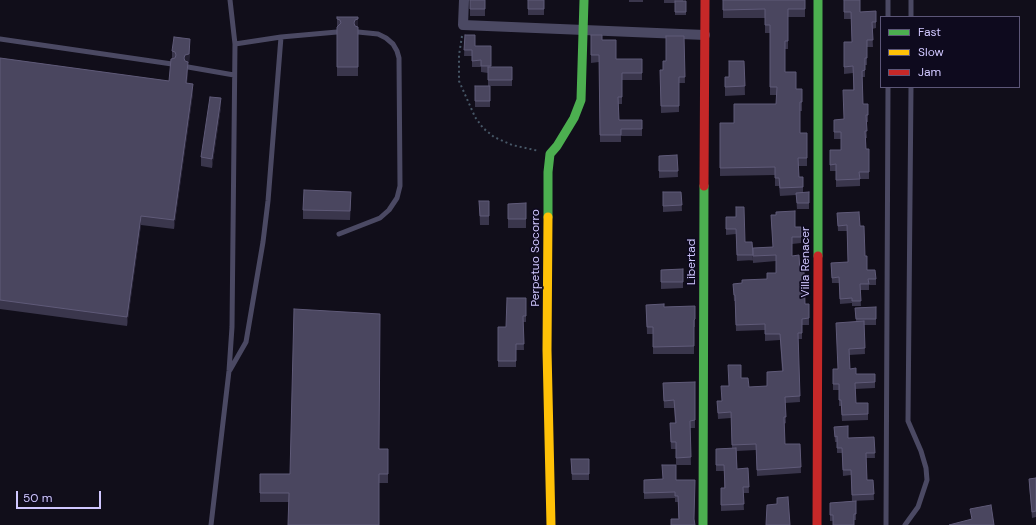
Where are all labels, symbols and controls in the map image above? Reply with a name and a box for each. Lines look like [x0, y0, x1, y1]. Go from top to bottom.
legend [880, 16, 1020, 88]
text: Fast [918, 24, 941, 40]
text: Slow [918, 44, 944, 60]
text: Jam [918, 64, 941, 80]
street label: Perpetuo Socorro [529, 209, 543, 307]
street label: Villa Renacer [799, 226, 813, 298]
street label: Libertad [685, 239, 699, 285]
scale bar [18, 483, 103, 509]
text: 50 m [23, 490, 52, 506]

